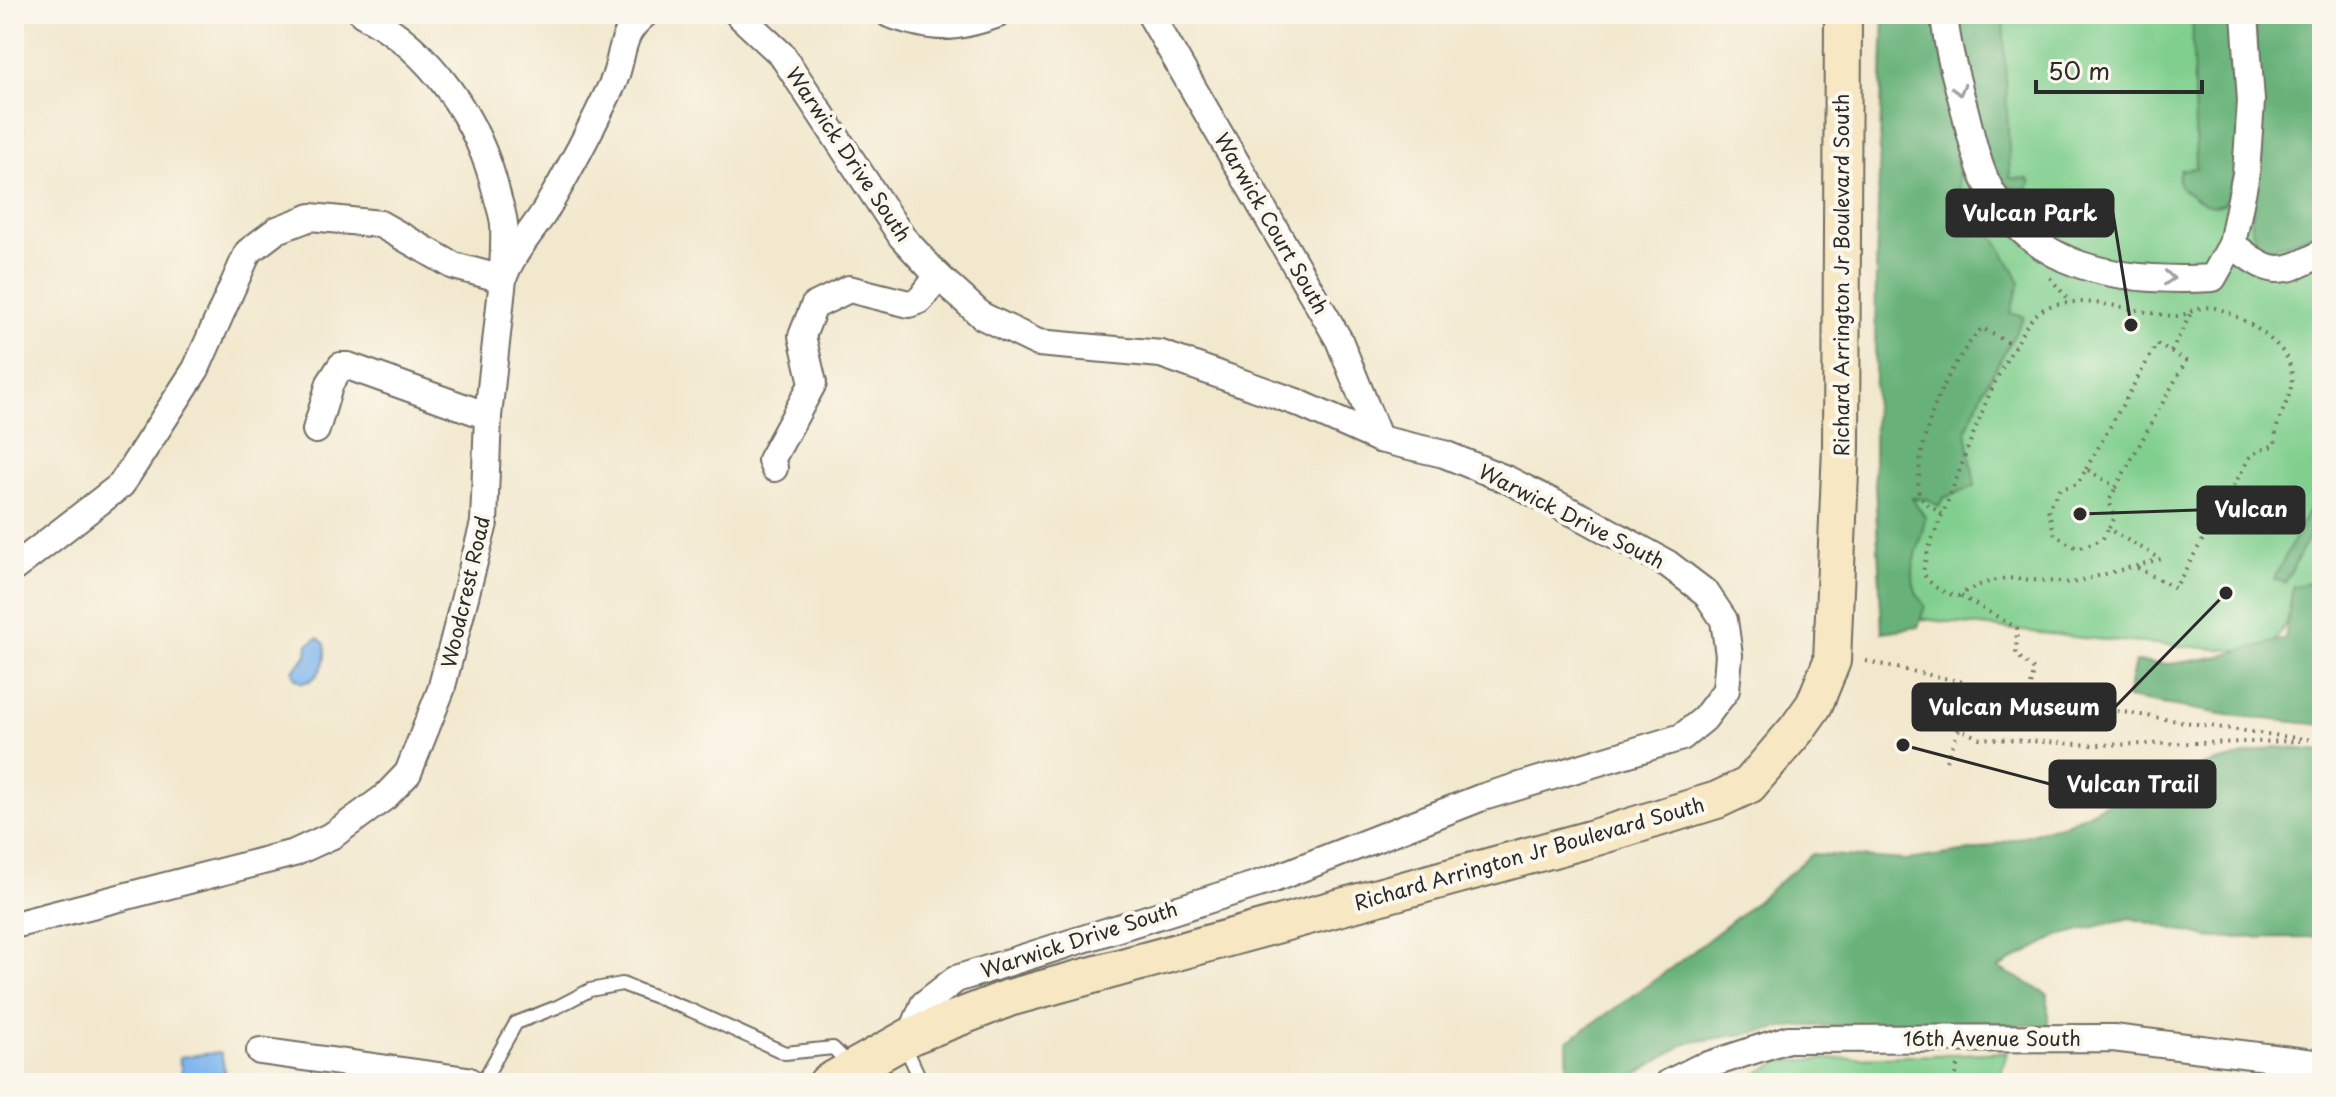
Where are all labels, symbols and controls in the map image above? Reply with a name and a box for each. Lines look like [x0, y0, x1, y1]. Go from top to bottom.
scale bar [2036, 44, 2202, 94]
text: 50 m [2048, 52, 2110, 88]
street label: Warwick Drive South [779, 61, 919, 247]
one-way arrow [1950, 83, 1966, 97]
street label: Richard Arrington Jr Boulevard South [1826, 94, 1856, 456]
street label: Warwick Court South [1208, 127, 1336, 319]
callout: Vulcan Park [1947, 190, 2113, 236]
text: Vulcan Park [1962, 195, 2098, 228]
one-way arrow [2163, 269, 2176, 286]
street label: Warwick Drive South [1474, 456, 1670, 576]
callout: Vulcan [2198, 487, 2304, 533]
text: Vulcan [2214, 491, 2288, 524]
street label: Woodcrest Road [433, 513, 497, 671]
callout: Vulcan Museum [1913, 684, 2115, 730]
text: Vulcan Museum [1928, 689, 2100, 722]
callout: Vulcan Trail [2050, 761, 2215, 807]
text: Vulcan Trail [2066, 766, 2200, 799]
street label: Richard Arrington Jr Boulevard South [1350, 789, 1708, 917]
street label: Warwick Drive South [977, 893, 1181, 985]
street label: 16th Avenue South [1903, 1023, 2081, 1053]

